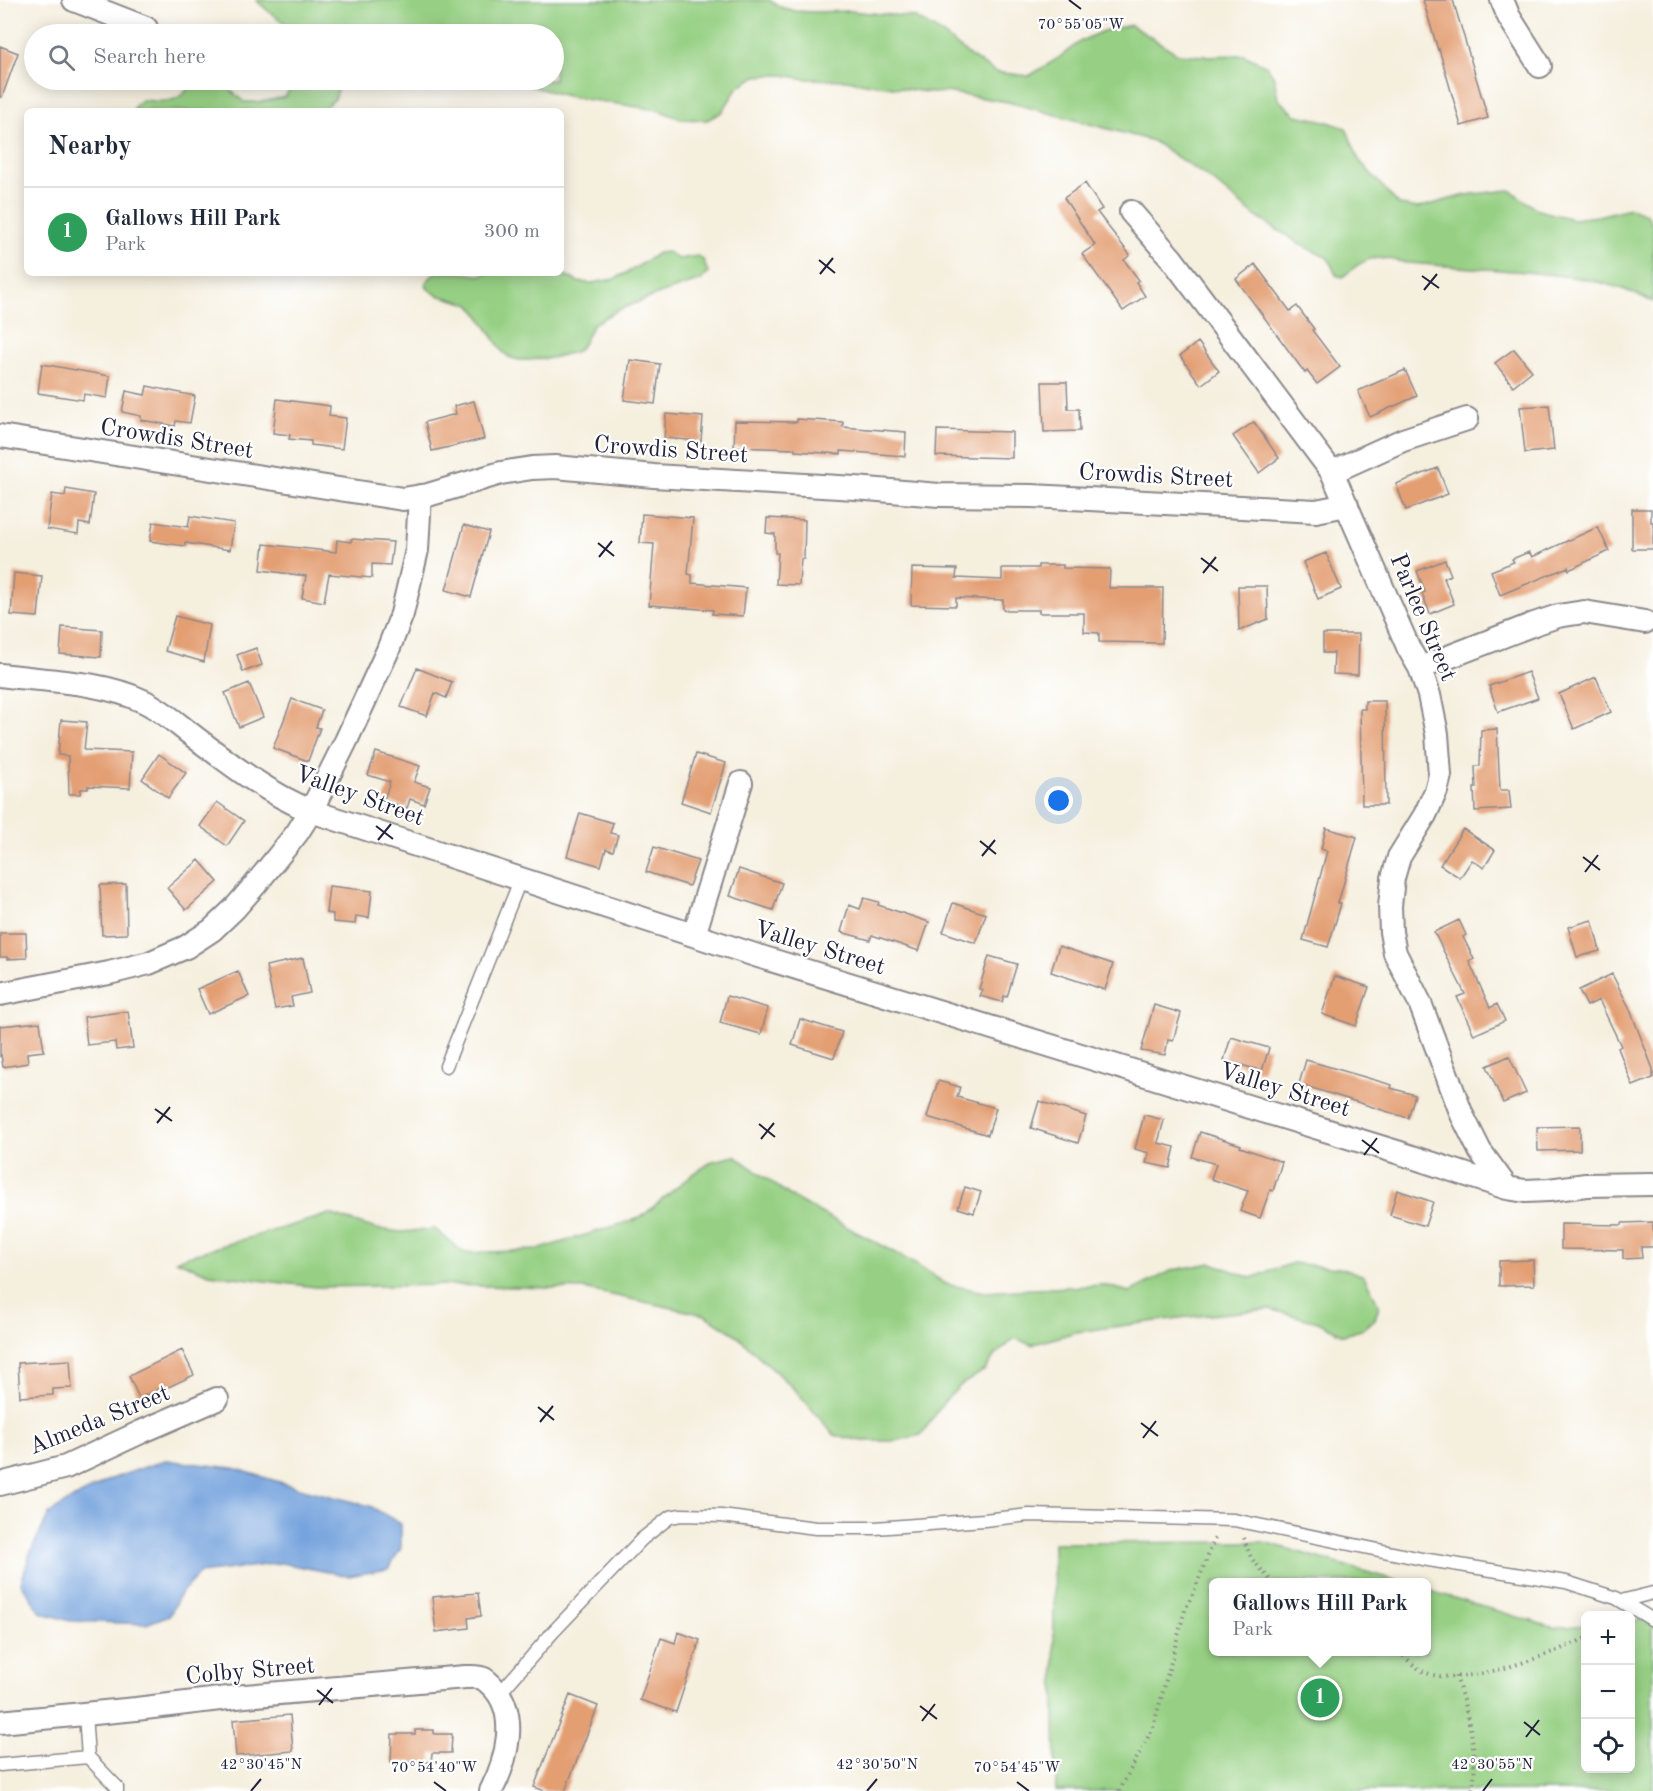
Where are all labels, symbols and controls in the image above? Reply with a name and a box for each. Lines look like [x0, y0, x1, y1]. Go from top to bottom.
text: 70°55'05"W [1038, 18, 1124, 33]
search box [24, 24, 564, 90]
icon: search [45, 41, 78, 74]
text: Search here [93, 46, 206, 68]
text: Nearby [48, 134, 132, 160]
text: Gallows Hill Park [105, 208, 281, 230]
text: 1 [62, 222, 73, 242]
text: 300 m [484, 222, 540, 242]
text: Park [105, 235, 146, 255]
street label: Crowdis Street [98, 416, 255, 464]
street label: Crowdis Street [593, 434, 749, 468]
street label: Crowdis Street [1078, 461, 1234, 493]
street label: Parlee Street [1385, 551, 1460, 685]
street label: Valley Street [292, 762, 427, 831]
your location [1044, 786, 1073, 815]
street label: Valley Street [751, 918, 888, 980]
street label: Valley Street [1216, 1060, 1353, 1122]
street label: Almeda Street [26, 1382, 174, 1460]
popup [1209, 1578, 1431, 1656]
text: Gallows Hill Park [1232, 1593, 1408, 1615]
map controls [1581, 1611, 1635, 1773]
button: + [1581, 1611, 1635, 1665]
text: Park [1232, 1620, 1273, 1640]
street label: Colby Street [184, 1654, 316, 1690]
button: − [1581, 1665, 1635, 1719]
pin: 1 [1300, 1676, 1340, 1720]
button: locate [1581, 1719, 1635, 1773]
text: 42°30'45"N [220, 1758, 302, 1773]
text: 42°30'50"N [836, 1758, 918, 1773]
text: 42°30'55"N [1451, 1758, 1533, 1773]
text: 70°54'40"W [391, 1761, 477, 1776]
text: 70°54'45"W [974, 1761, 1060, 1776]

